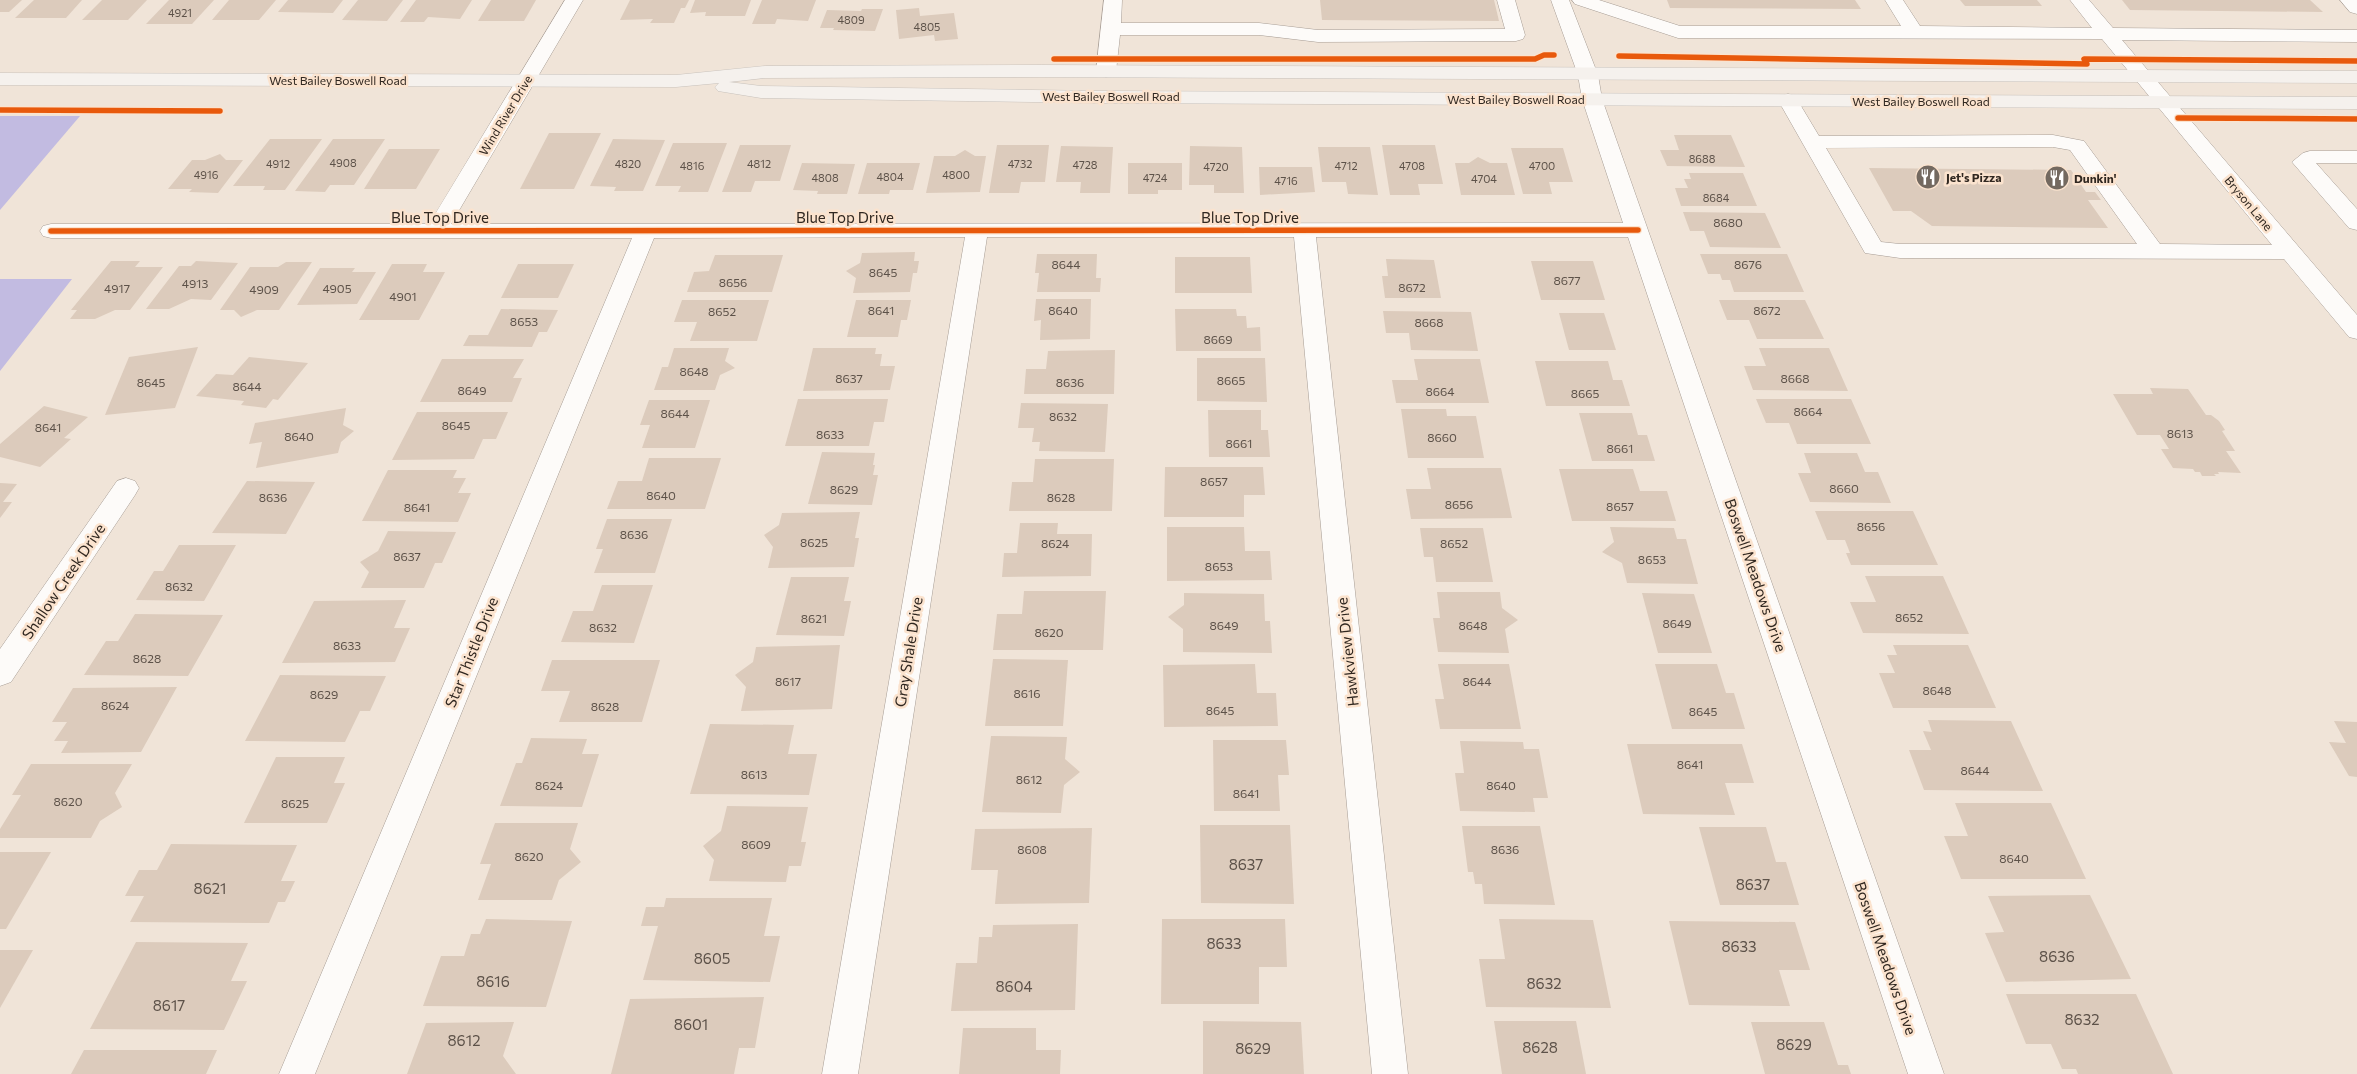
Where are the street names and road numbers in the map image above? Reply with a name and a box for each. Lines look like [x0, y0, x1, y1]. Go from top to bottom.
street label: Wind River Drive [476, 72, 534, 158]
street label: West Bailey Boswell Road [269, 73, 407, 87]
street label: West Bailey Boswell Road [1042, 89, 1180, 103]
street label: West Bailey Boswell Road [1447, 92, 1585, 106]
street label: West Bailey Boswell Road [1852, 94, 1990, 108]
street label: Bryson Lane [2222, 173, 2276, 233]
street label: Blue Top Drive [391, 208, 489, 226]
street label: Blue Top Drive [796, 208, 894, 226]
street label: Blue Top Drive [1201, 208, 1299, 226]
street label: Boswell Meadows Drive [1721, 496, 1791, 654]
street label: Shallow Creek Drive [18, 520, 108, 642]
street label: Star Thistle Drive [441, 594, 501, 710]
street label: Gray Shale Drive [890, 596, 926, 708]
street label: Hawkview Drive [1332, 597, 1362, 707]
street label: Boswell Meadows Drive [1851, 879, 1921, 1037]

